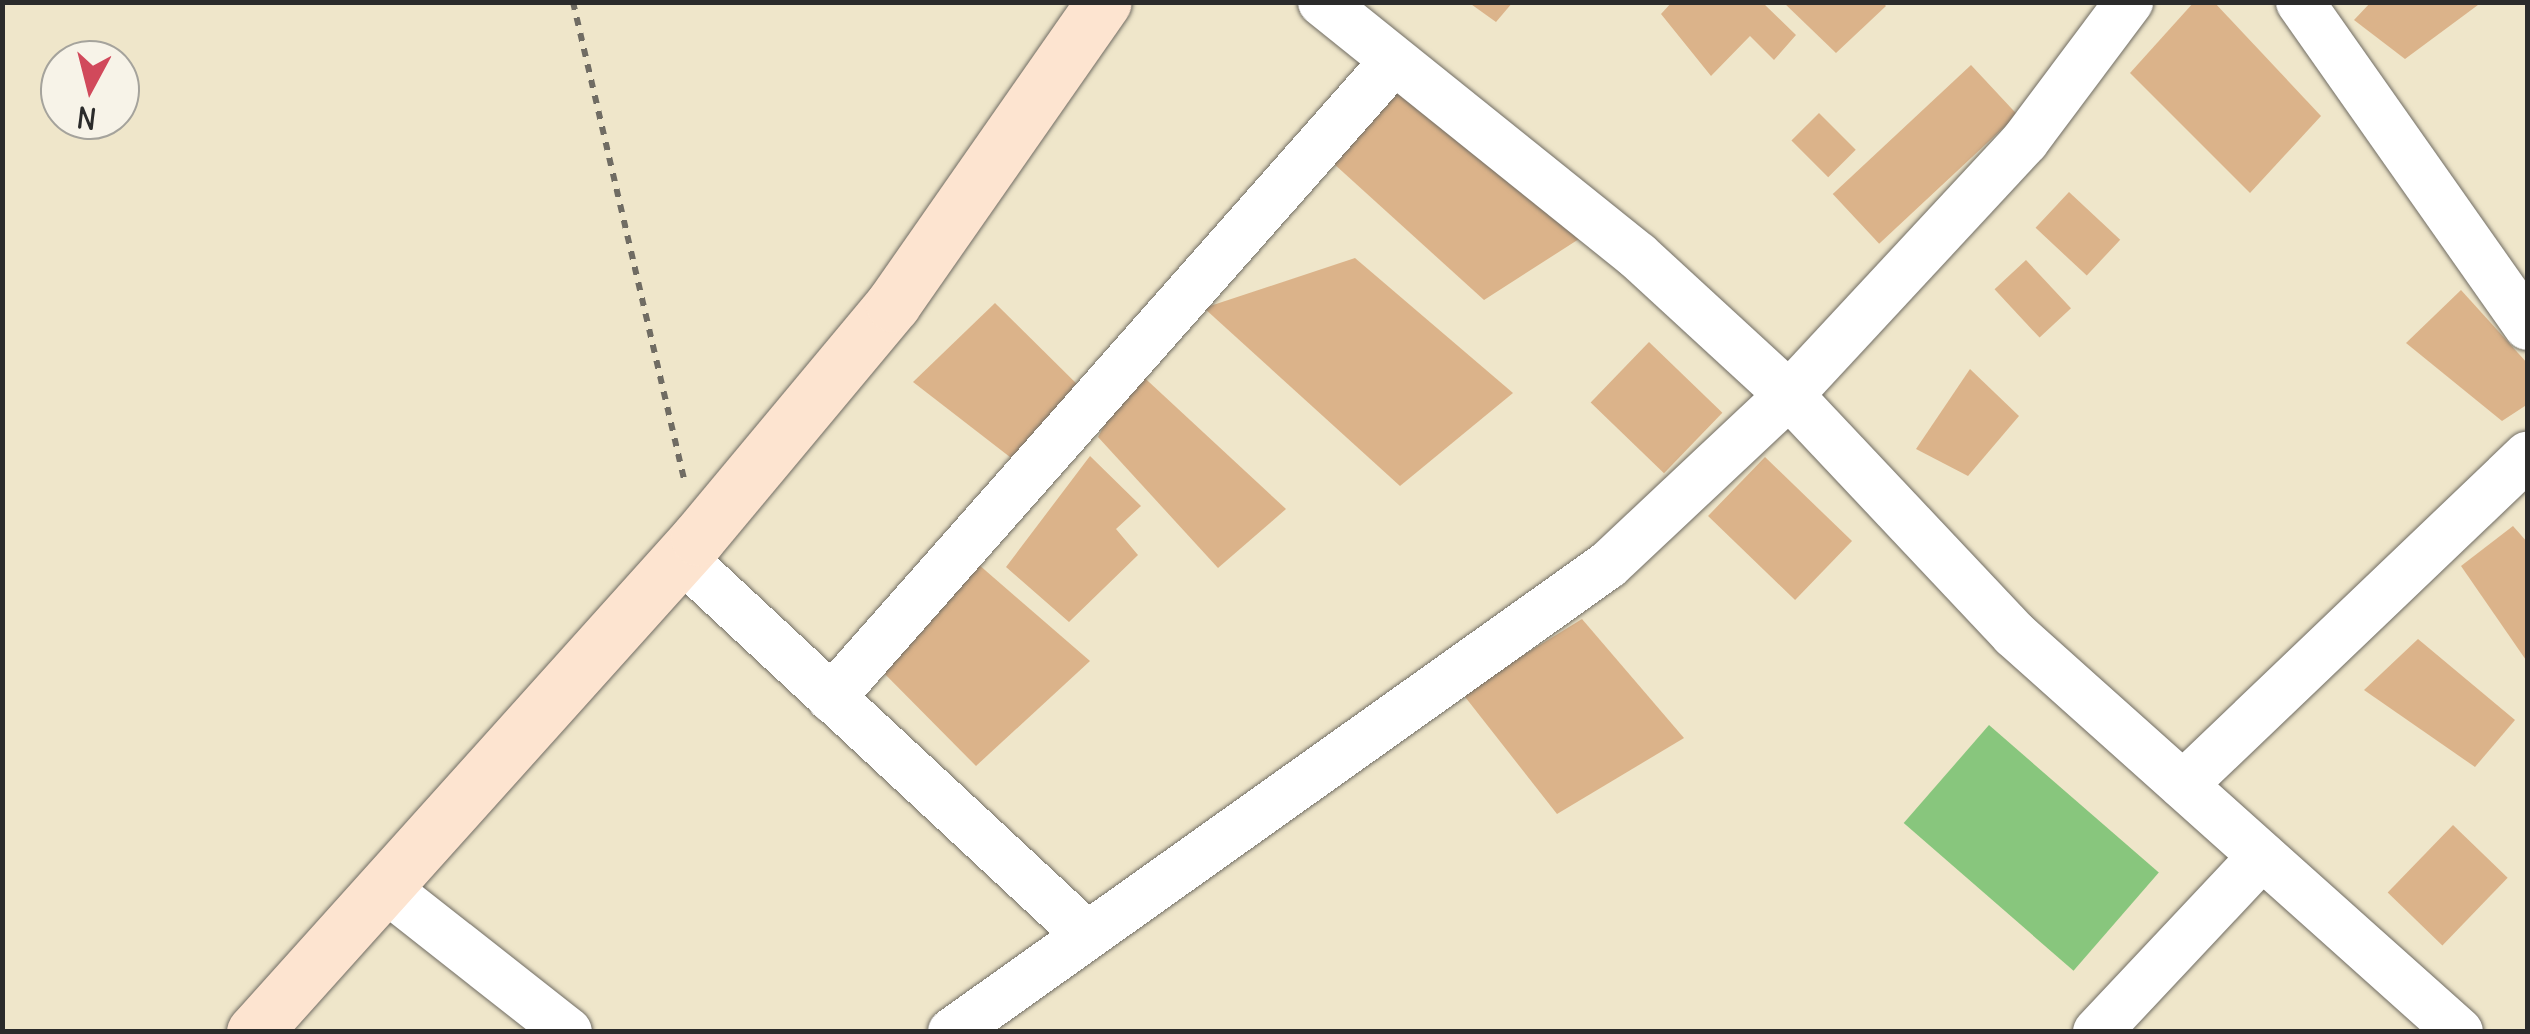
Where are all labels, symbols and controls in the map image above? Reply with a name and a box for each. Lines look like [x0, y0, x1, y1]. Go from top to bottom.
north arrow [40, 40, 140, 140]
text: N [75, 99, 98, 137]

